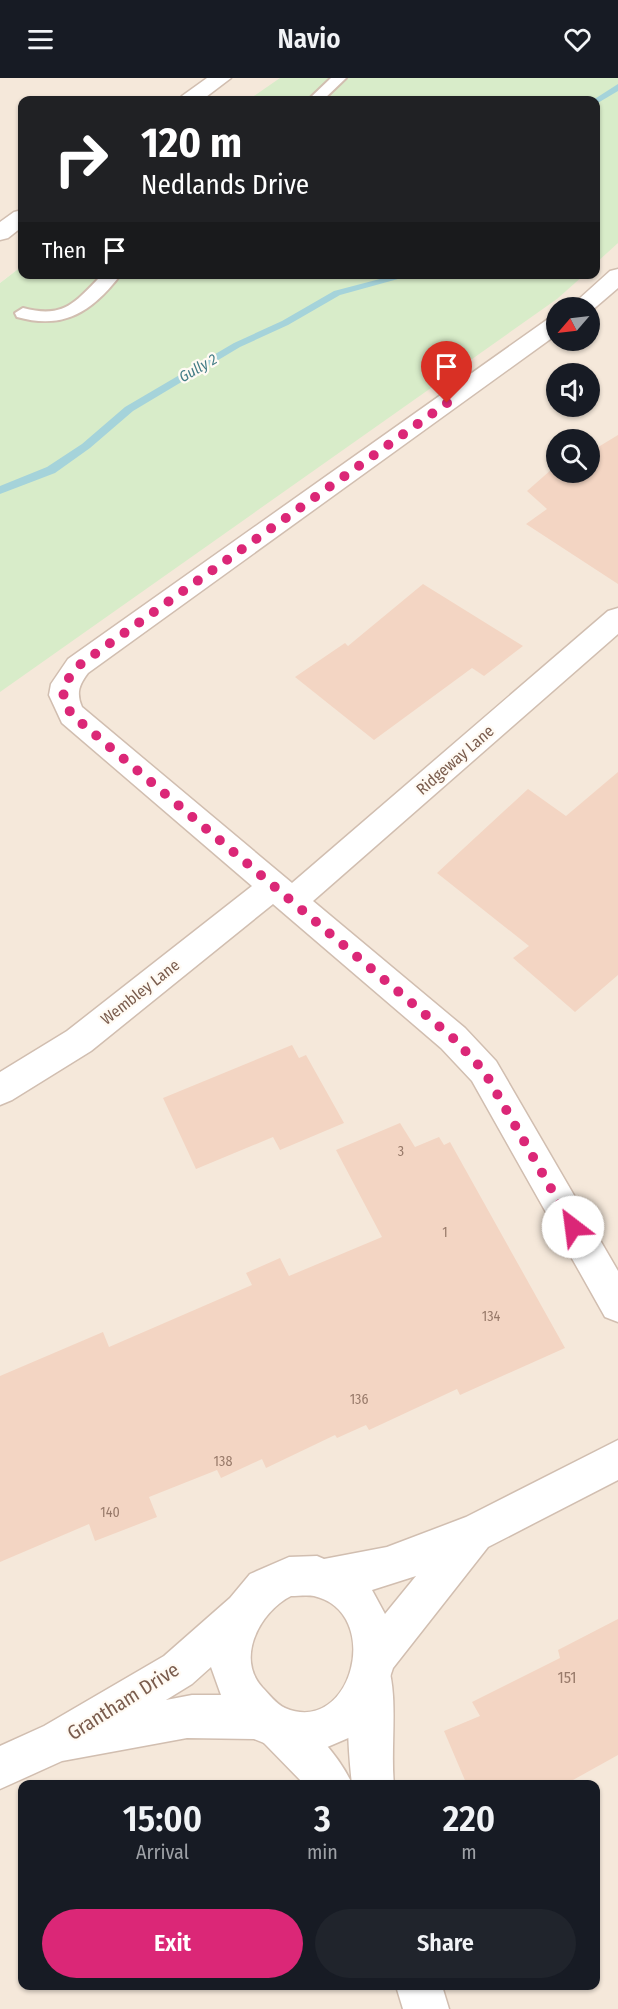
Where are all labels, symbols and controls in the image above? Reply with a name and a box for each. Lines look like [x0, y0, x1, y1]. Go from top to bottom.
icon: menu [24, 23, 57, 56]
text: Navio [277, 23, 341, 55]
icon: heart [561, 23, 594, 56]
text: 120 m [141, 118, 242, 168]
icon: right [42, 120, 120, 198]
text: Nedlands Drive [141, 169, 309, 201]
icon: arrive [98, 234, 131, 267]
text: Then [42, 237, 86, 264]
north arrow [546, 297, 600, 351]
map controls [546, 297, 600, 483]
pin [421, 341, 472, 403]
water label: Gully 2 [176, 350, 220, 386]
icon: arrive [430, 350, 463, 383]
button: sound [546, 363, 600, 417]
button: search [546, 429, 600, 483]
street label: Ridgeway Lane [412, 721, 498, 799]
street label: Wembley Lane [97, 955, 183, 1029]
house number: 3 [398, 1143, 404, 1160]
position arrow [541, 1195, 605, 1259]
house number: 1 [442, 1224, 448, 1241]
house number: 134 [482, 1308, 500, 1325]
house number: 136 [350, 1391, 368, 1408]
house number: 138 [214, 1453, 232, 1470]
house number: 140 [100, 1504, 120, 1521]
street label: Grantham Drive [63, 1657, 183, 1745]
house number: 151 [557, 1668, 577, 1687]
text: 15:00 [123, 1797, 202, 1841]
text: 3 [314, 1797, 331, 1841]
text: 220 [443, 1797, 495, 1841]
text: Arrival [136, 1840, 189, 1864]
text: min [307, 1840, 338, 1864]
text: m [461, 1840, 477, 1864]
button: Exit [42, 1909, 303, 1978]
button: Share [315, 1909, 576, 1978]

